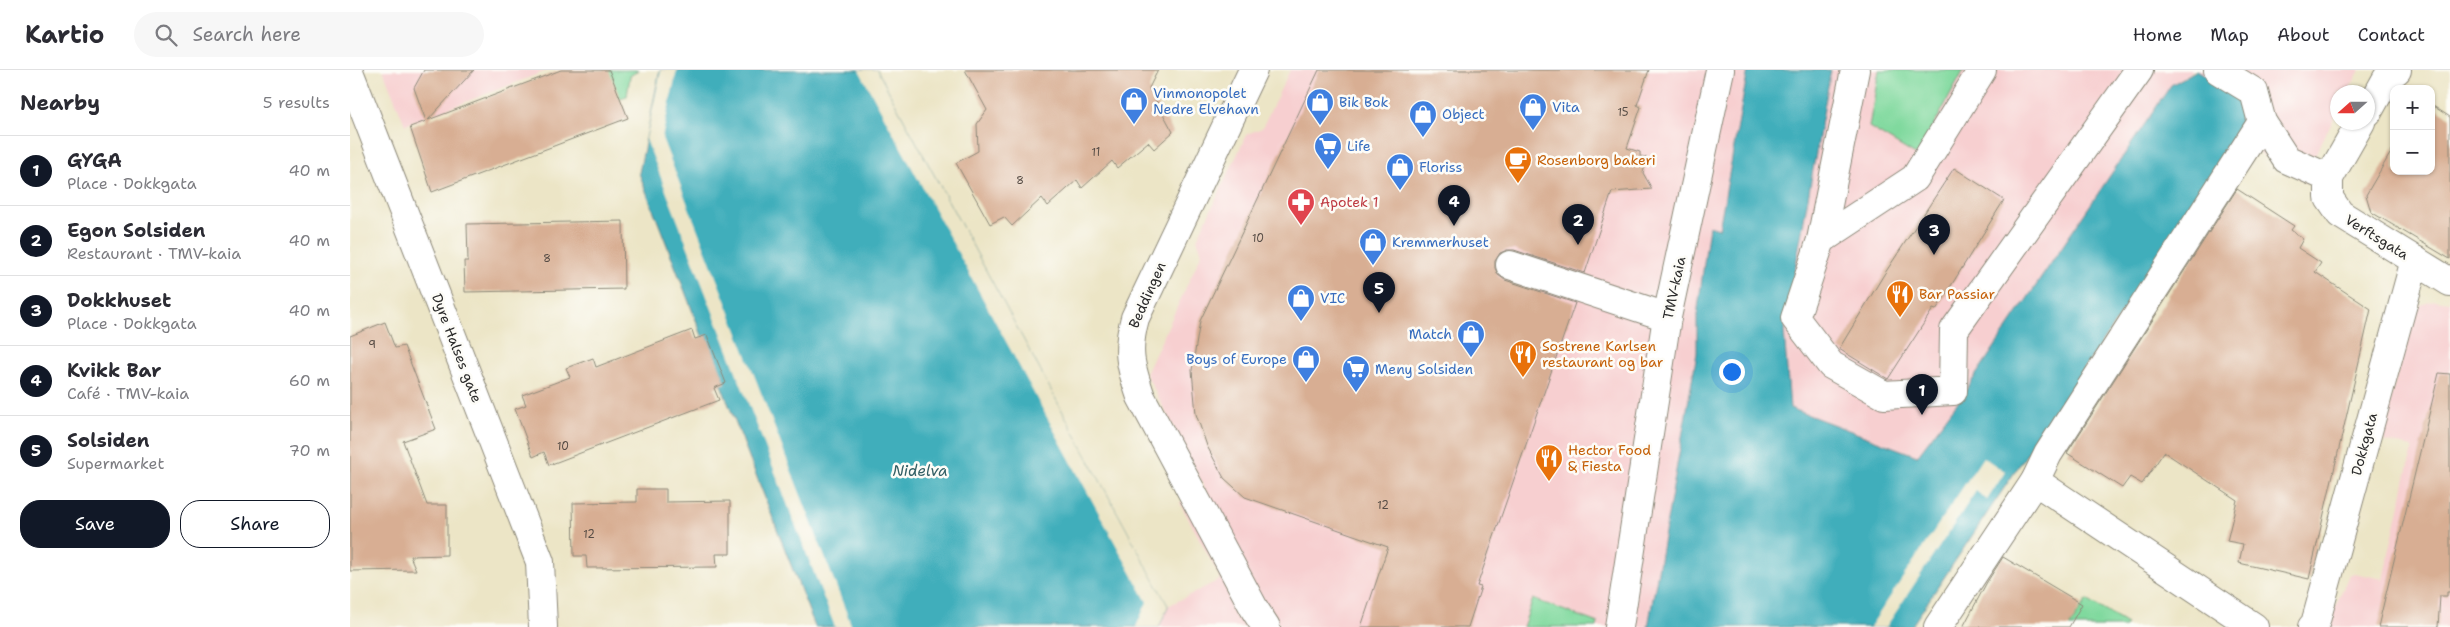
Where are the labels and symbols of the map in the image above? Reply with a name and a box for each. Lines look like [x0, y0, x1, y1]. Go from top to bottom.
place label: Vinmonopolet Nedre Elvehavn [1153, 84, 1259, 118]
north arrow [2330, 85, 2375, 130]
shop icon: Vinmonopolet Nedre Elvehavn [1119, 86, 1149, 125]
shop icon: Bik Bok [1305, 87, 1335, 126]
shop icon: Vita [1518, 92, 1548, 131]
place label: Bik Bok [1339, 93, 1388, 111]
place label: Vita [1552, 98, 1580, 116]
shop icon: Object [1408, 99, 1438, 138]
place label: Object [1442, 105, 1485, 123]
house number: 15 [1617, 105, 1629, 120]
supermarket icon: Life [1313, 131, 1343, 170]
place label: Life [1347, 137, 1371, 155]
house number: 11 [1092, 145, 1100, 160]
cafe icon: Rosenborg bakeri [1503, 145, 1533, 184]
place label: Rosenborg bakeri [1537, 151, 1656, 169]
shop icon: Floriss [1385, 152, 1415, 191]
place label: Floriss [1419, 158, 1462, 176]
house number: 8 [1016, 173, 1024, 188]
pin: 4 [1438, 185, 1470, 226]
pharmacy icon: Apotek 1 [1286, 187, 1316, 226]
place label: Apotek 1 [1320, 193, 1379, 211]
pin: 2 [1562, 204, 1594, 245]
street label: Verftsgata [2342, 210, 2412, 264]
pin: 3 [1918, 214, 1950, 255]
shop icon: Kremmerhuset [1358, 227, 1388, 266]
house number: 10 [1252, 231, 1264, 246]
place label: Kremmerhuset [1392, 233, 1489, 251]
house number: 8 [543, 251, 551, 266]
street label: TMV-kaia [1659, 255, 1690, 321]
street label: Beddingen [1124, 259, 1170, 331]
pin: 5 [1363, 272, 1395, 313]
restaurant icon: Bar Passiar [1885, 279, 1915, 318]
shop icon: VIC [1286, 283, 1316, 322]
place label: Bar Passiar [1919, 285, 1996, 303]
place label: VIC [1320, 289, 1345, 307]
street label: Dyre Halses gate [428, 291, 486, 405]
shop icon: Match [1456, 319, 1486, 358]
place label: Match [1409, 325, 1452, 343]
house number: 9 [368, 337, 376, 352]
place label: Sostrene Karlsen restaurant og bar [1542, 337, 1664, 371]
restaurant icon: Sostrene Karlsen restaurant og bar [1508, 339, 1538, 378]
shop icon: Boys of Europe [1291, 344, 1321, 383]
place label: Boys of Europe [1186, 350, 1287, 368]
supermarket icon: Meny Solsiden [1341, 354, 1371, 393]
your location [1719, 359, 1745, 385]
place label: Meny Solsiden [1375, 360, 1474, 378]
pin: 1 [1906, 374, 1938, 415]
street label: Dokkgata [2347, 410, 2381, 477]
house number: 10 [557, 439, 569, 454]
place label: Hector Food & Fiesta [1568, 441, 1651, 475]
restaurant icon: Hector Food & Fiesta [1534, 443, 1564, 482]
water label: Nidelva [892, 461, 948, 481]
house number: 12 [1377, 498, 1389, 513]
house number: 12 [583, 527, 595, 542]

